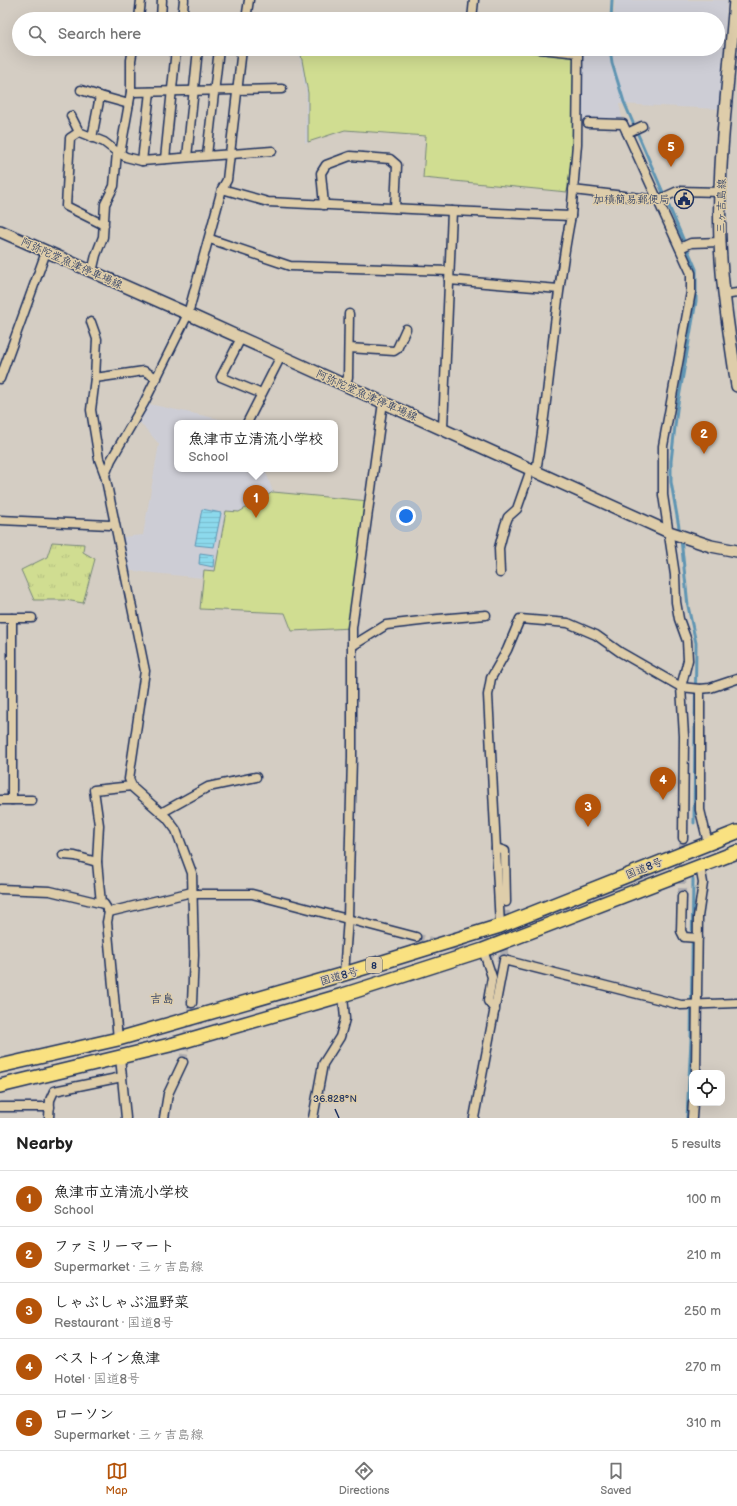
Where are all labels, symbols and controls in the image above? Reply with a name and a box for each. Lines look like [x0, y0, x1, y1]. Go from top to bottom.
search box [12, 12, 725, 56]
icon: search [26, 23, 48, 45]
text: Search here [58, 25, 141, 44]
pin: 5 [658, 134, 684, 167]
street label: 三ヶ吉島線 [715, 178, 728, 234]
public building icon: 加積簡易郵便局 [673, 188, 695, 210]
place label: 加積簡易郵便局 [593, 193, 670, 206]
street label: 阿弥陀堂魚津停車場線 [19, 235, 125, 292]
street label: 阿弥陀堂魚津停車場線 [314, 367, 420, 424]
popup [174, 420, 338, 472]
pin: 2 [691, 421, 717, 454]
text: 魚津市立清流小学校 [188, 430, 324, 449]
text: School [188, 449, 228, 465]
pin: 1 [243, 485, 269, 518]
your location [396, 506, 416, 526]
pin: 4 [650, 767, 676, 800]
pin: 3 [575, 794, 601, 827]
street label: 国道8号 [623, 855, 665, 882]
road number: 8 [366, 957, 382, 973]
street label: 国道8号 [318, 965, 360, 988]
district label: 吉島 [150, 992, 174, 1007]
map controls [689, 1070, 725, 1106]
button: locate [689, 1070, 725, 1106]
text: 36.828°N [313, 1093, 357, 1105]
text: Nearby [16, 1134, 73, 1154]
text: 5 results [671, 1136, 721, 1152]
text: 魚津市立清流小学校 [54, 1183, 189, 1202]
text: 1 [26, 1191, 32, 1207]
text: 100 m [686, 1191, 721, 1207]
text: School [54, 1202, 94, 1218]
text: ファミリーマート [54, 1237, 175, 1256]
text: 2 [25, 1247, 33, 1263]
text: 210 m [687, 1247, 721, 1263]
text: Supermarket · 三ヶ吉島線 [54, 1259, 203, 1275]
text: しゃぶしゃぶ温野菜 [54, 1293, 189, 1312]
text: 3 [25, 1303, 33, 1319]
text: 250 m [684, 1303, 721, 1319]
text: Restaurant · 国道8号 [54, 1315, 174, 1331]
text: ベストイン魚津 [54, 1349, 160, 1368]
text: 4 [25, 1359, 33, 1375]
text: 270 m [685, 1359, 721, 1375]
text: Hotel · 国道8号 [54, 1371, 140, 1387]
text: ローソン [54, 1405, 114, 1424]
text: 5 [25, 1415, 33, 1431]
text: 310 m [686, 1415, 721, 1431]
text: Supermarket · 三ヶ吉島線 [54, 1427, 203, 1443]
tab: Map [106, 1460, 128, 1497]
tab: Directions [339, 1460, 389, 1497]
tab: Saved [601, 1460, 631, 1497]

